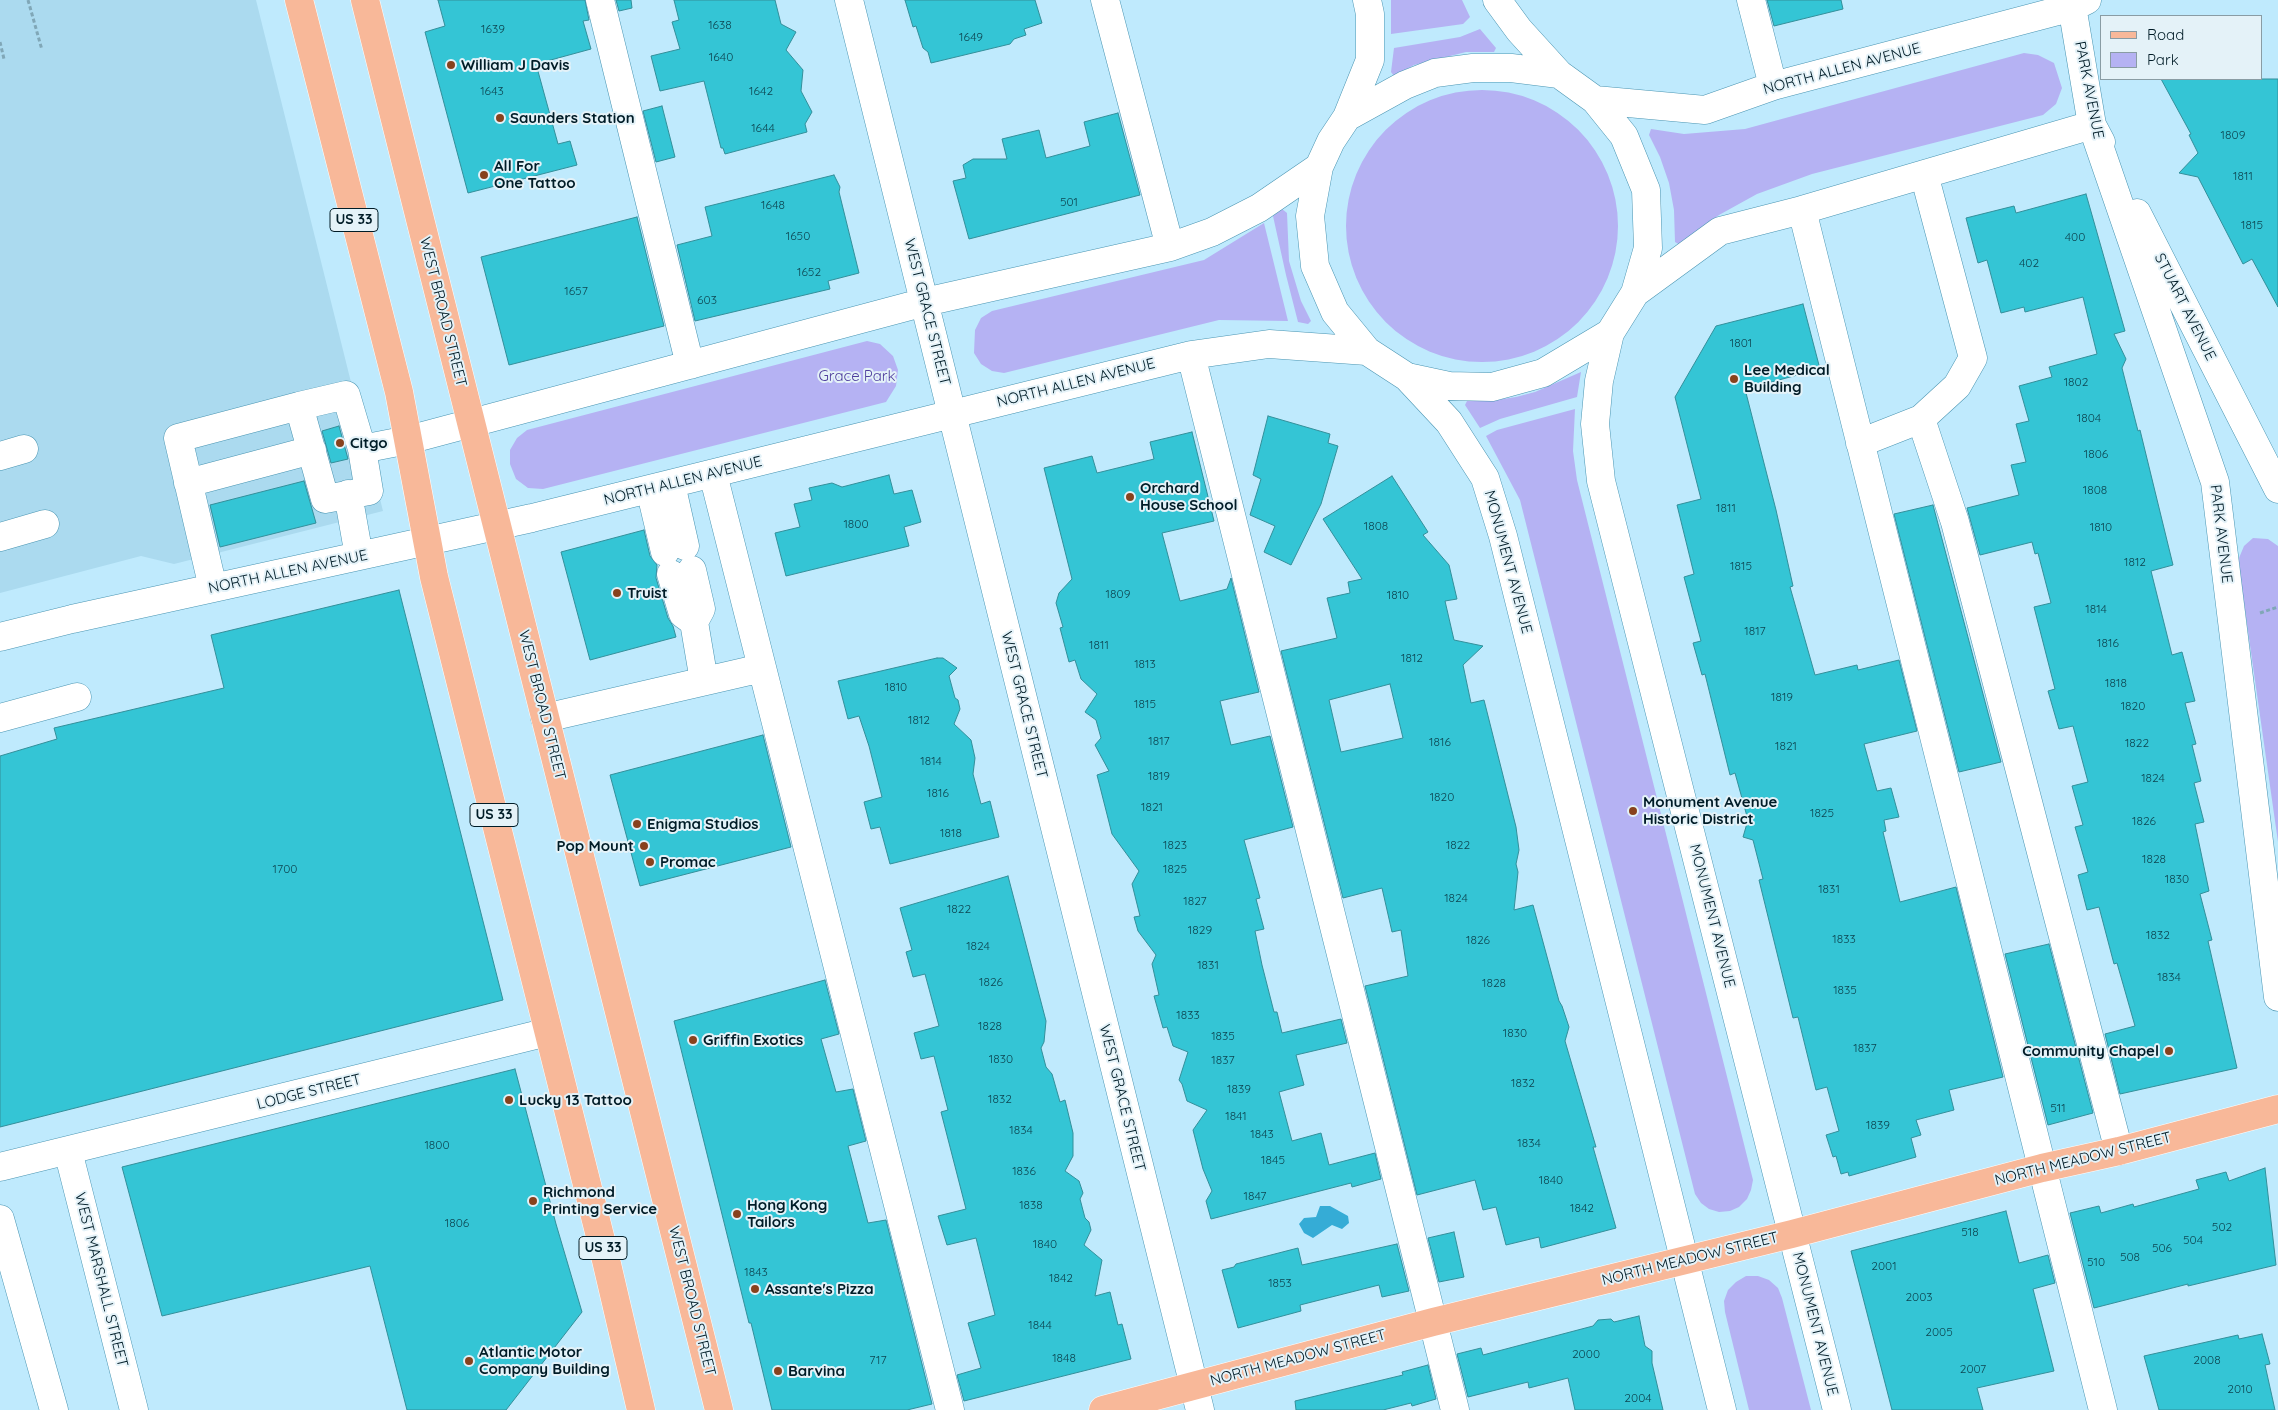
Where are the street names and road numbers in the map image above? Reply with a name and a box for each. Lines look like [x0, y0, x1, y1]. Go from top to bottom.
street label: NORTH ALLEN AVENUE [1761, 39, 1923, 99]
street label: PARK AVENUE [2071, 40, 2107, 140]
road number: US 33 [330, 208, 378, 232]
street label: WEST BROAD STREET [416, 235, 470, 389]
street label: WEST GRACE STREET [900, 237, 954, 387]
street label: STUART AVENUE [2150, 250, 2220, 364]
street label: NORTH ALLEN AVENUE [995, 355, 1157, 411]
street label: NORTH ALLEN AVENUE [602, 453, 764, 509]
street label: PARK AVENUE [2206, 484, 2236, 584]
street label: MONUMENT AVENUE [1480, 488, 1536, 636]
street label: NORTH ALLEN AVENUE [207, 546, 369, 598]
street label: WEST BROAD STREET [515, 628, 569, 782]
street label: WEST GRACE STREET [997, 630, 1051, 780]
road number: US 33 [470, 804, 518, 826]
street label: MONUMENT AVENUE [1685, 842, 1739, 990]
street label: WEST GRACE STREET [1095, 1023, 1149, 1173]
street label: LODGE STREET [255, 1070, 363, 1114]
street label: NORTH MEADOW STREET [1993, 1128, 2173, 1190]
street label: WEST MARSHALL STREET [71, 1191, 131, 1369]
street label: WEST BROAD STREET [665, 1224, 719, 1378]
street label: NORTH MEADOW STREET [1600, 1228, 1780, 1290]
road number: US 33 [579, 1236, 627, 1260]
street label: MONUMENT AVENUE [1788, 1250, 1842, 1398]
street label: NORTH MEADOW STREET [1208, 1326, 1388, 1390]

